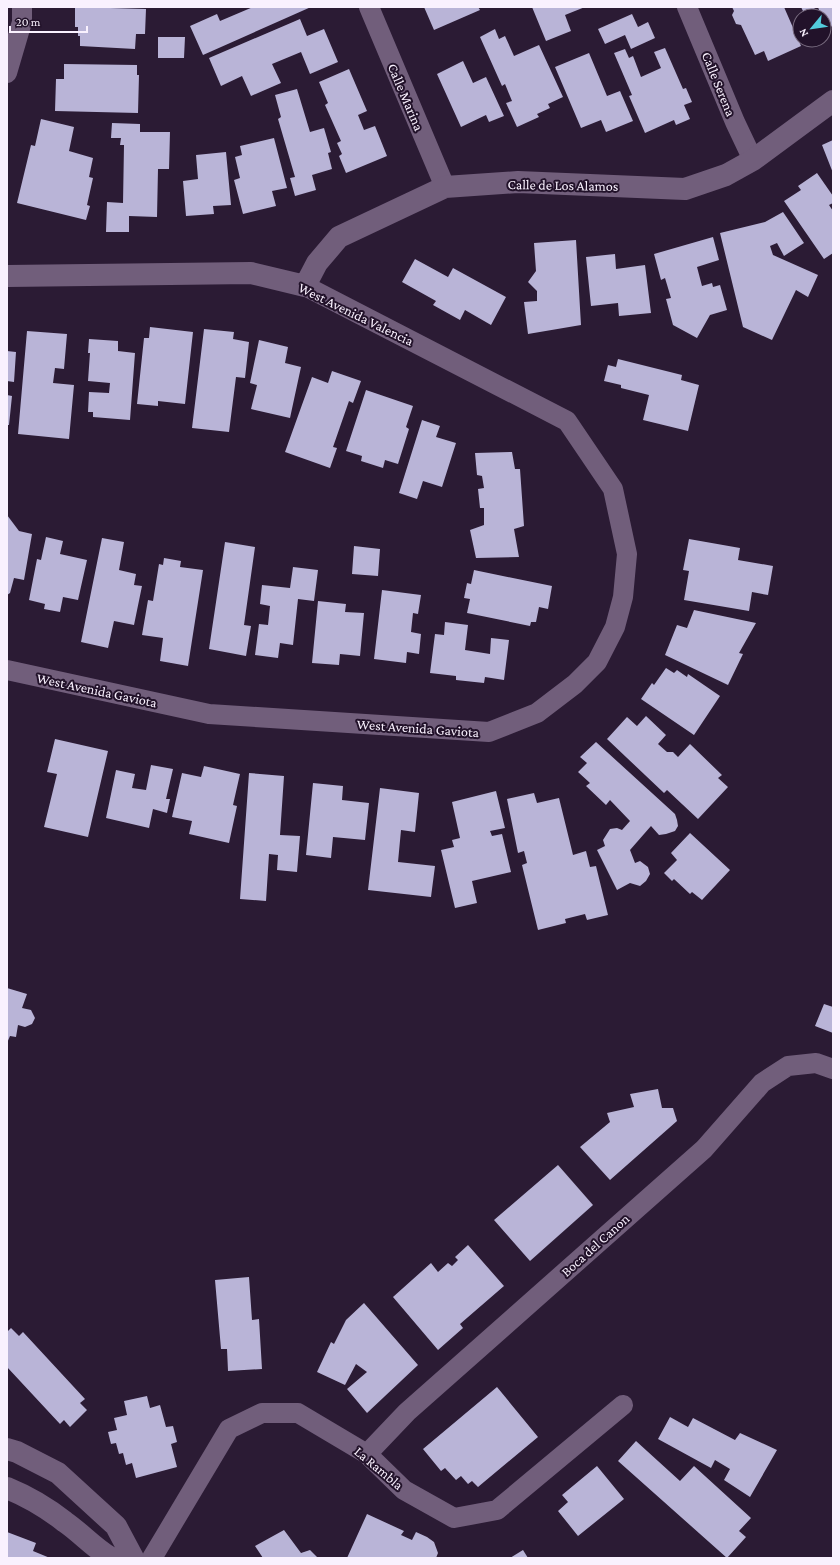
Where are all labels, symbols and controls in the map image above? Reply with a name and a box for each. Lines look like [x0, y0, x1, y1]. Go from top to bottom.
scale bar [10, 8, 87, 34]
north arrow [792, 8, 832, 48]
text: 20 m [16, 15, 41, 29]
text: N [796, 26, 810, 39]
street label: Calle Serena [699, 49, 739, 119]
street label: Calle Marina [385, 61, 428, 134]
street label: Calle de Los Alamos [507, 176, 619, 194]
street label: West Avenida Valencia [296, 279, 417, 349]
street label: West Avenida Gaviota [35, 669, 159, 711]
street label: West Avenida Gaviota [356, 716, 480, 740]
street label: Boca del Canon [558, 1210, 633, 1280]
street label: La Rambla [351, 1443, 407, 1493]

